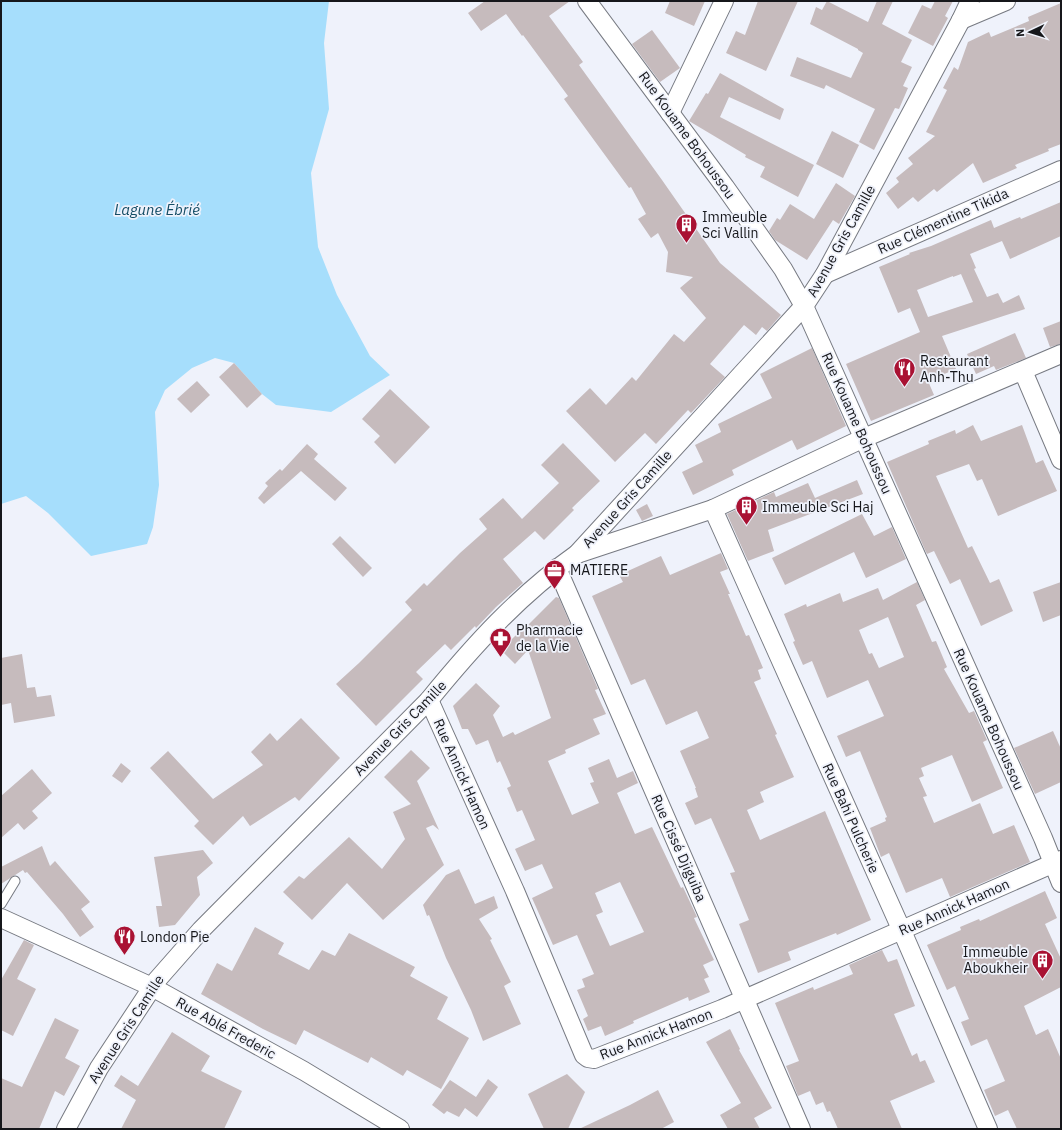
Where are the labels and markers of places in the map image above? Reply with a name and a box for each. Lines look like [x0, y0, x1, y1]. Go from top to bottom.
place label: Immeuble Sci Vallin [702, 208, 768, 242]
building icon: Immeuble Sci Vallin [673, 212, 699, 245]
place label: Restaurant Anh-Thu [920, 352, 989, 386]
restaurant icon: Restaurant Anh-Thu [892, 356, 918, 389]
building icon: Immeuble Sci Haj [733, 494, 759, 527]
place label: Immeuble Sci Haj [762, 498, 873, 516]
office icon: MATIERE [541, 557, 567, 590]
place label: MATIERE [570, 561, 628, 579]
place label: Pharmacie de la Vie [516, 621, 583, 655]
pharmacy icon: Pharmacie de la Vie [488, 625, 514, 658]
restaurant icon: London Pie [112, 924, 138, 957]
place label: London Pie [140, 928, 210, 946]
place label: Immeuble Aboukheir [963, 943, 1028, 977]
building icon: Immeuble Aboukheir [1030, 947, 1056, 980]

